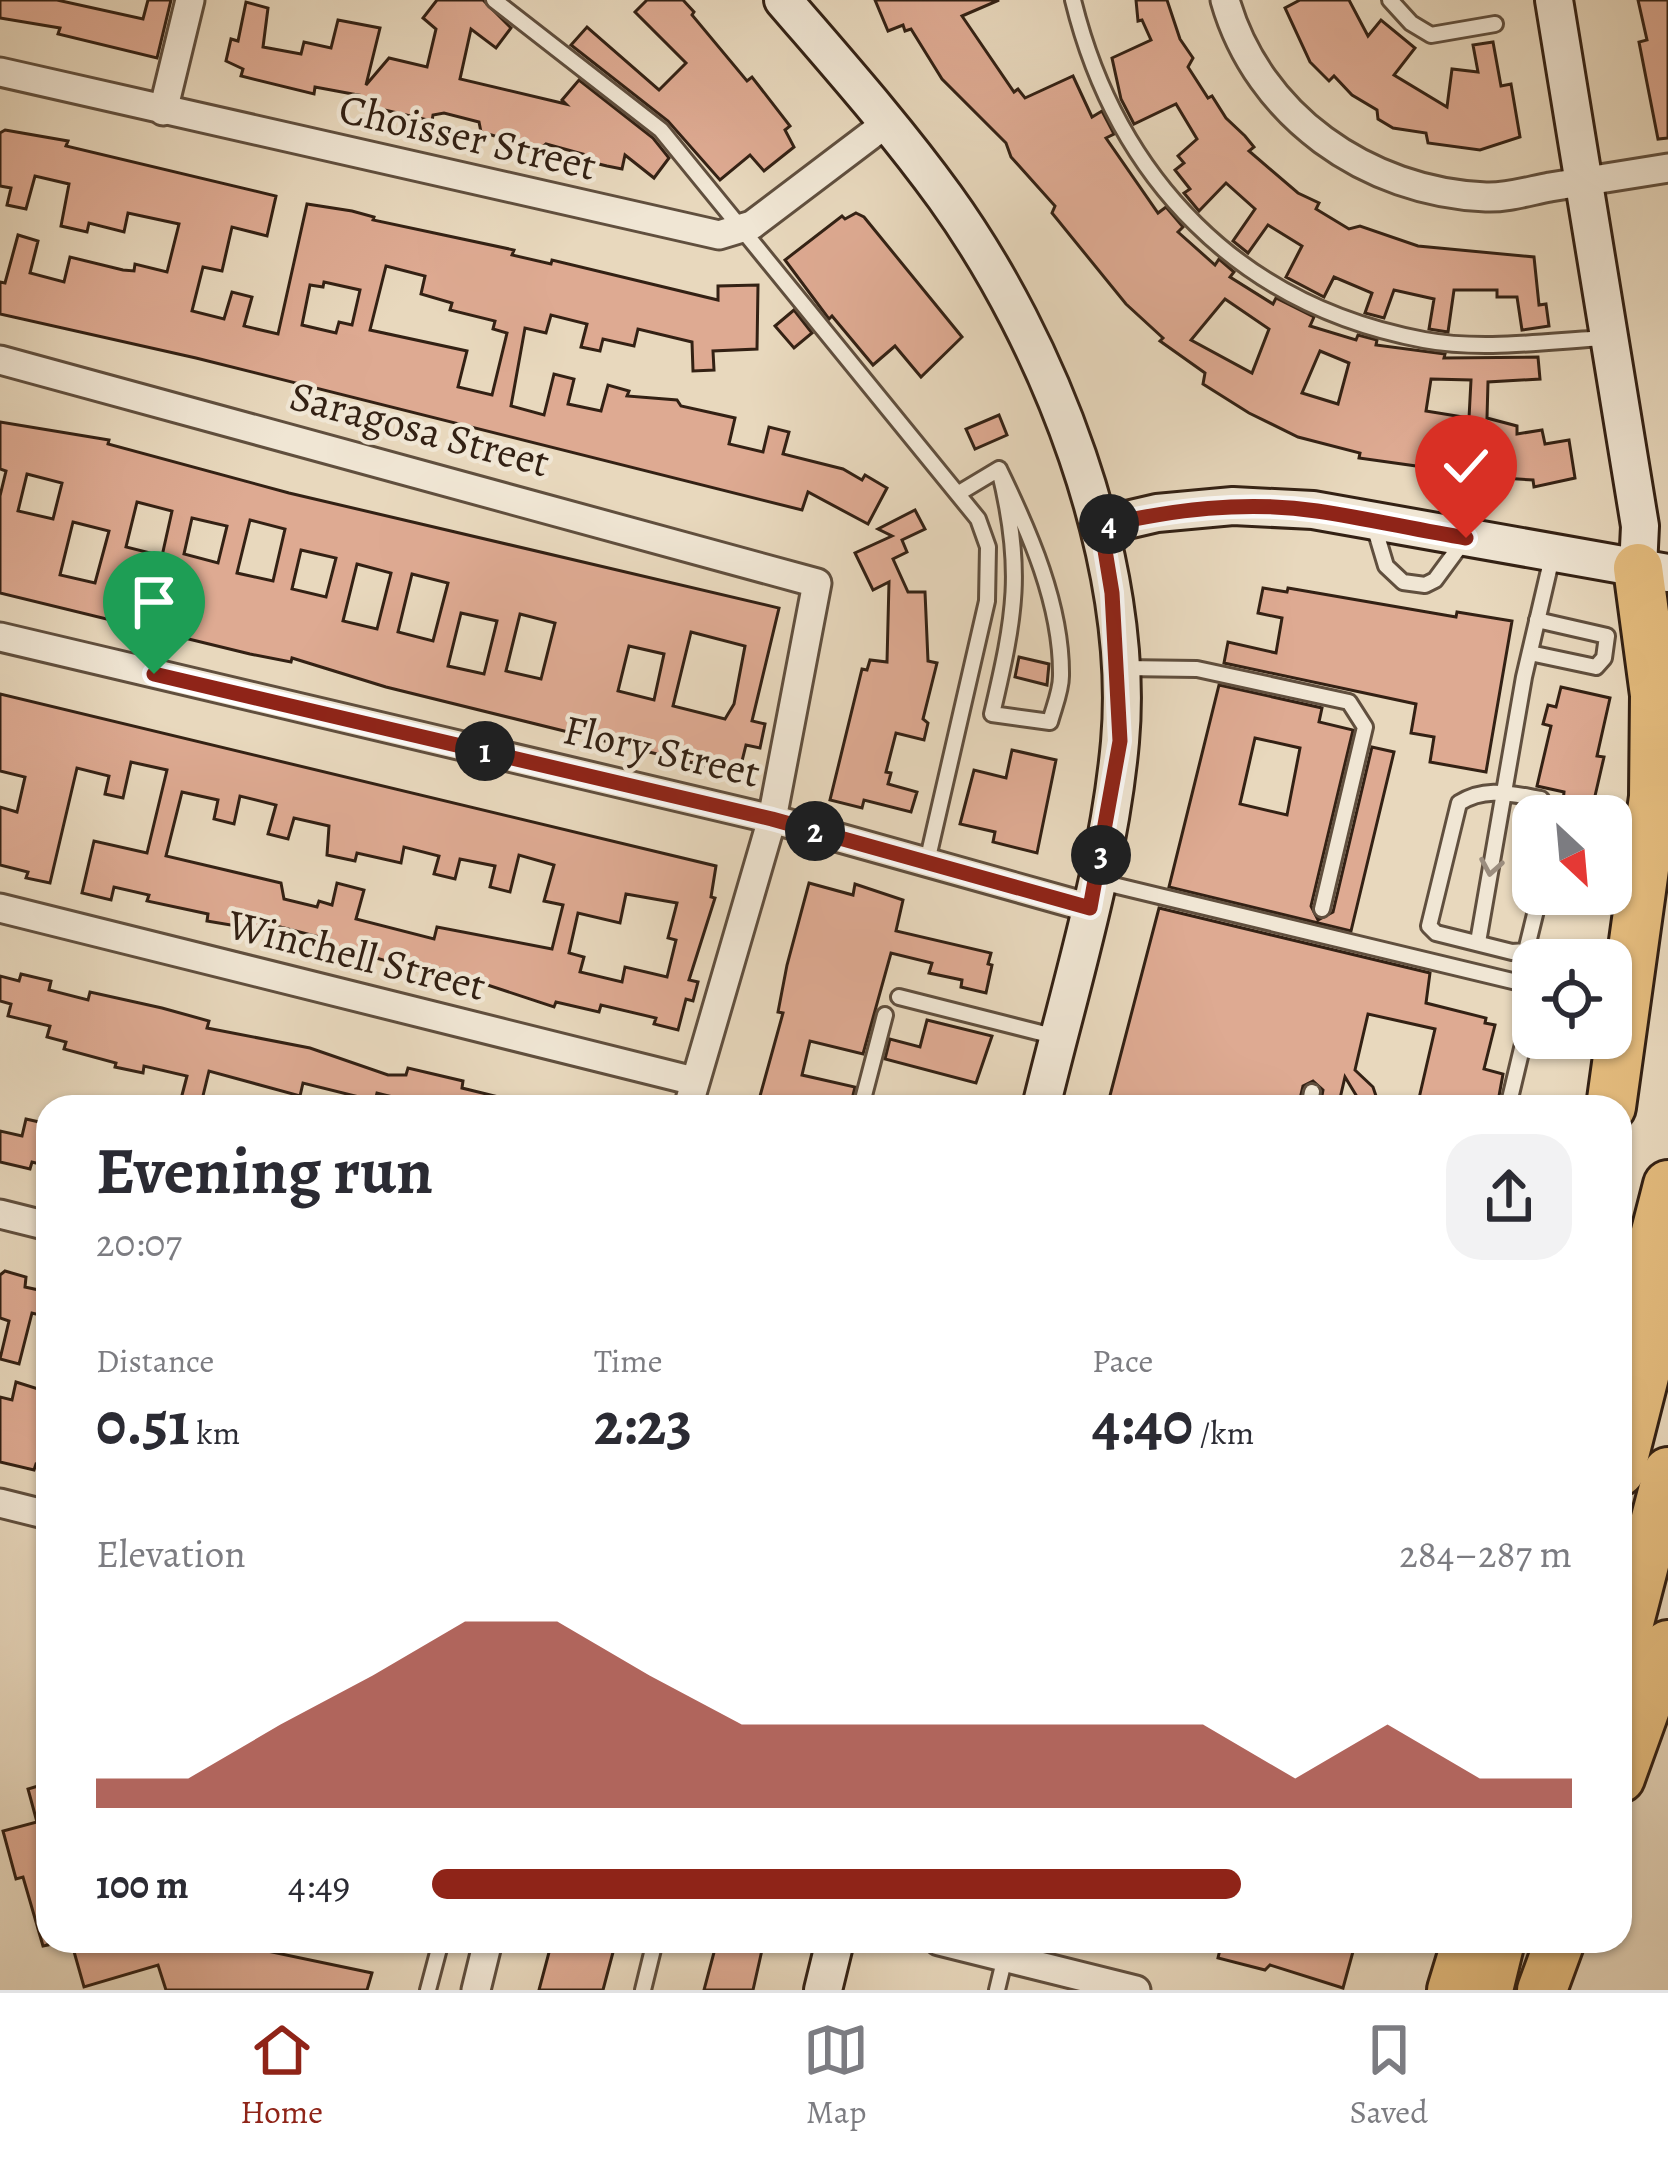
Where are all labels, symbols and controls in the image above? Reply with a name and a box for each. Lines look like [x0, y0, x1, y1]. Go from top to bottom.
street label: Choisser Street [334, 79, 602, 194]
street label: Saragosa Street [284, 366, 556, 491]
pin [1415, 415, 1517, 538]
icon: check [1433, 433, 1499, 499]
pin: 4 [1079, 494, 1139, 554]
text: 4 [1101, 501, 1117, 546]
pin [103, 551, 205, 674]
icon: arrive [121, 569, 187, 635]
street label: Flory Street [558, 700, 766, 801]
pin: 1 [455, 721, 515, 781]
text: 1 [479, 728, 491, 773]
north arrow [1512, 795, 1632, 915]
map controls [1512, 795, 1632, 1059]
pin: 2 [785, 801, 845, 861]
text: 2 [807, 808, 823, 853]
pin: 3 [1071, 825, 1131, 885]
text: 3 [1094, 832, 1108, 877]
one-way arrow [1479, 857, 1504, 877]
street label: Winchell Street [221, 895, 492, 1014]
button: locate [1512, 939, 1632, 1059]
text: Evening run [96, 1126, 433, 1216]
button: share [1446, 1134, 1572, 1260]
text: 20:07 [96, 1216, 182, 1269]
text: Distance [96, 1338, 214, 1383]
text: Time [594, 1338, 663, 1383]
text: Pace [1092, 1338, 1153, 1383]
text: 0.51 [96, 1383, 190, 1465]
text: 2:23 [594, 1383, 692, 1465]
text: 4:40 [1092, 1383, 1193, 1465]
text: km [190, 1410, 240, 1455]
text: /km [1193, 1410, 1254, 1455]
text: Elevation [96, 1527, 246, 1580]
text: 284–287 m [1399, 1527, 1572, 1580]
text: 100 m [96, 1858, 189, 1911]
text: 4:49 [288, 1858, 350, 1911]
tab: Home [240, 2017, 323, 2134]
tab: Map [803, 2017, 869, 2134]
tab: Saved [1350, 2017, 1428, 2134]

